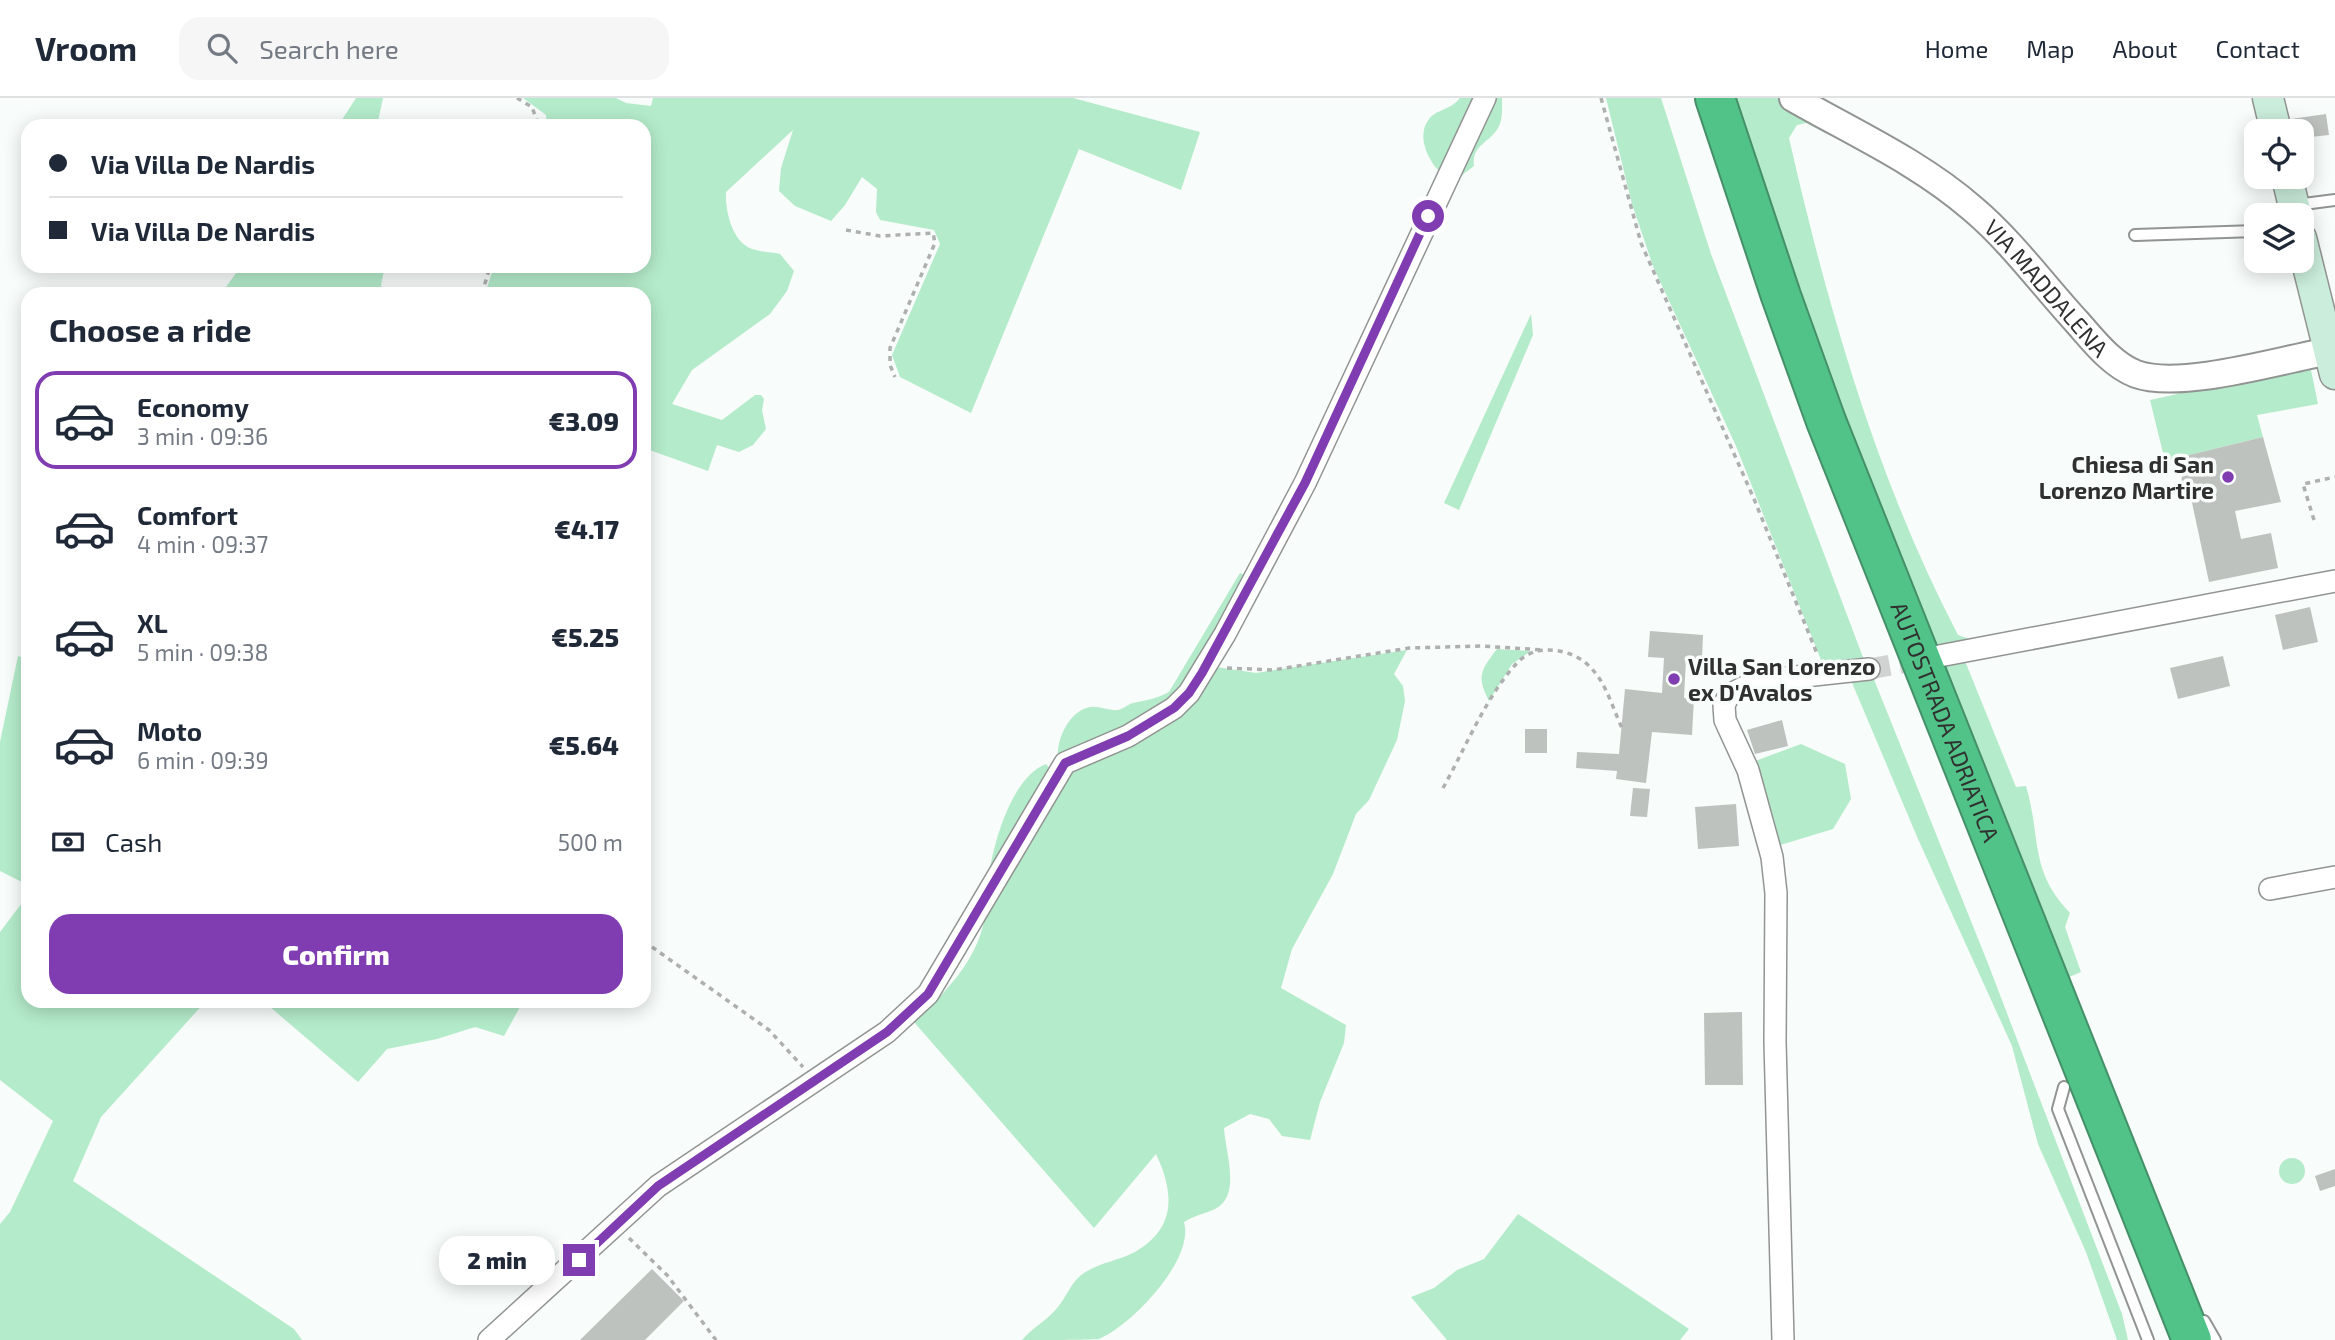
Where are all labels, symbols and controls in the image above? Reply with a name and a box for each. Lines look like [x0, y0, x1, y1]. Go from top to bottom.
search box [179, 17, 669, 80]
text: Vroom [35, 28, 137, 68]
icon: search [203, 29, 241, 67]
text: Search here [259, 33, 399, 64]
text: Home [1925, 34, 1988, 63]
text: Map [2026, 34, 2074, 63]
text: About [2112, 34, 2178, 63]
text: Contact [2216, 34, 2300, 63]
map controls [2244, 119, 2314, 273]
button: locate [2244, 119, 2314, 189]
text: Via Villa De Nardis [91, 148, 315, 179]
route start [1412, 200, 1444, 232]
button: layers [2244, 203, 2314, 273]
street label: VIA MADDALENA [1979, 213, 2115, 363]
text: Via Villa De Nardis [91, 215, 315, 246]
text: Choose a ride [49, 310, 252, 348]
icon: car [53, 389, 116, 452]
text: Economy [137, 391, 249, 422]
text: €3.09 [548, 405, 619, 436]
text: 3 min · 09:36 [137, 422, 268, 450]
place label: Chiesa di San Lorenzo Martire [2039, 450, 2214, 504]
marker: Chiesa di San Lorenzo Martire [2220, 469, 2236, 485]
icon: car [53, 497, 116, 560]
text: Comfort [137, 499, 238, 530]
text: €4.17 [554, 513, 619, 544]
text: 4 min · 09:37 [137, 530, 268, 558]
street label: AUTOSTRADA ADRIATICA [1885, 597, 2006, 846]
icon: car [53, 605, 116, 668]
text: XL [137, 607, 168, 638]
text: €5.25 [551, 621, 619, 652]
text: 5 min · 09:38 [137, 638, 269, 666]
place label: Villa San Lorenzo ex D'Avalos [1688, 652, 1876, 706]
marker: Villa San Lorenzo ex D'Avalos [1666, 671, 1682, 687]
icon: car [53, 713, 116, 776]
text: Moto [137, 715, 202, 746]
text: €5.64 [549, 729, 619, 760]
text: 6 min · 09:39 [137, 746, 269, 774]
icon: cash [49, 823, 87, 861]
text: Cash [105, 826, 162, 857]
text: 500 m [558, 828, 623, 856]
button: Confirm [49, 914, 623, 994]
callout: 2 min [439, 1236, 554, 1284]
route end [563, 1244, 595, 1276]
text: 2 min [467, 1246, 527, 1274]

